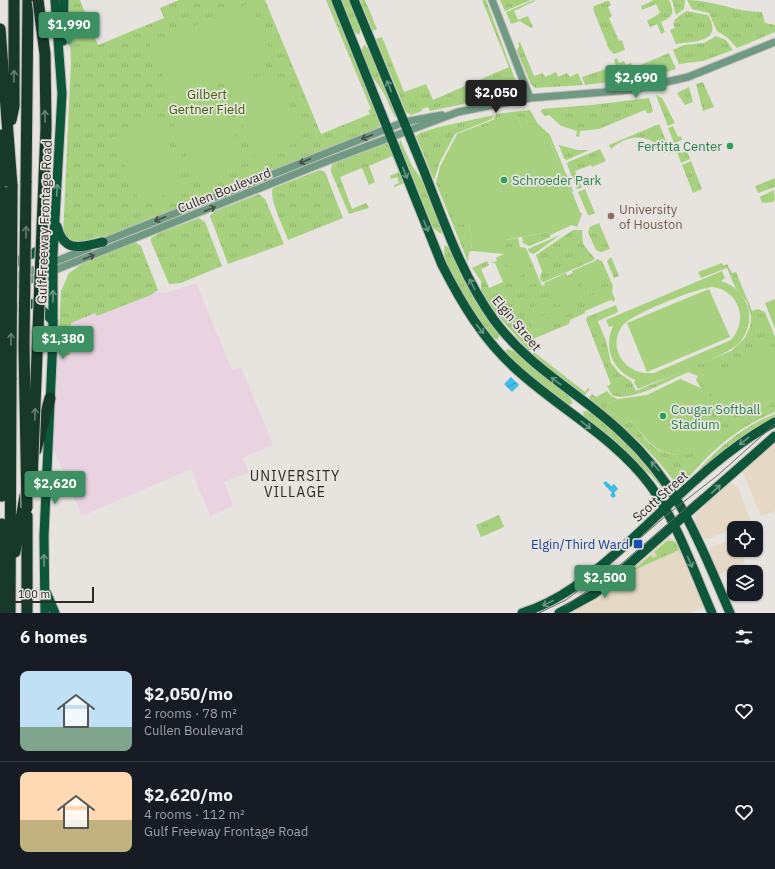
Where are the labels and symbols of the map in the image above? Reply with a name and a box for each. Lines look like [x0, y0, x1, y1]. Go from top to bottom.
pin: $1,990 [36, 12, 102, 46]
pin: $2,690 [603, 65, 669, 99]
one-way arrow [11, 70, 18, 83]
pin: $2,050 [463, 80, 529, 114]
one-way arrow [385, 81, 392, 93]
park label: Gilbert Gertner Field [169, 86, 245, 118]
one-way arrow [42, 110, 49, 123]
one-way arrow [362, 133, 374, 141]
place label: Fertitta Center [637, 138, 722, 155]
street label: Gulf Freeway Frontage Road [33, 140, 56, 304]
marker: Fertitta Center [725, 141, 735, 151]
one-way arrow [299, 158, 311, 165]
street label: Cullen Boulevard [175, 164, 273, 217]
one-way arrow [402, 167, 410, 179]
place label: Schroeder Park [512, 172, 602, 189]
marker: Schroeder Park [499, 175, 509, 185]
one-way arrow [54, 184, 61, 197]
place label: University of Houston [619, 201, 683, 233]
one-way arrow [204, 205, 216, 212]
marker: University of Houston [606, 211, 616, 221]
one-way arrow [154, 216, 166, 224]
one-way arrow [423, 219, 430, 231]
one-way arrow [22, 226, 29, 239]
one-way arrow [83, 253, 95, 260]
one-way arrow [468, 278, 475, 290]
one-way arrow [49, 290, 57, 303]
street label: Elgin Street [488, 292, 545, 355]
one-way arrow [475, 323, 484, 334]
pin: $1,380 [30, 326, 96, 360]
one-way arrow [7, 333, 15, 346]
one-way arrow [551, 377, 562, 385]
place label: Cougar Softball Stadium [671, 401, 761, 433]
one-way arrow [31, 408, 38, 421]
marker: Cougar Softball Stadium [658, 411, 668, 421]
one-way arrow [580, 421, 591, 429]
one-way arrow [738, 437, 749, 445]
one-way arrow [650, 461, 659, 471]
district label: UNIVERSITY VILLAGE [250, 467, 340, 501]
street label: Scott Street [629, 467, 692, 526]
pin: $2,620 [22, 471, 88, 505]
one-way arrow [711, 485, 721, 494]
place label: Elgin/Third Ward [531, 536, 629, 553]
marker: Elgin/Third Ward [632, 538, 644, 550]
one-way arrow [40, 554, 48, 567]
one-way arrow [687, 555, 695, 567]
pin: $2,500 [572, 565, 638, 599]
scale bar [12, 585, 94, 604]
one-way arrow [542, 600, 554, 607]

